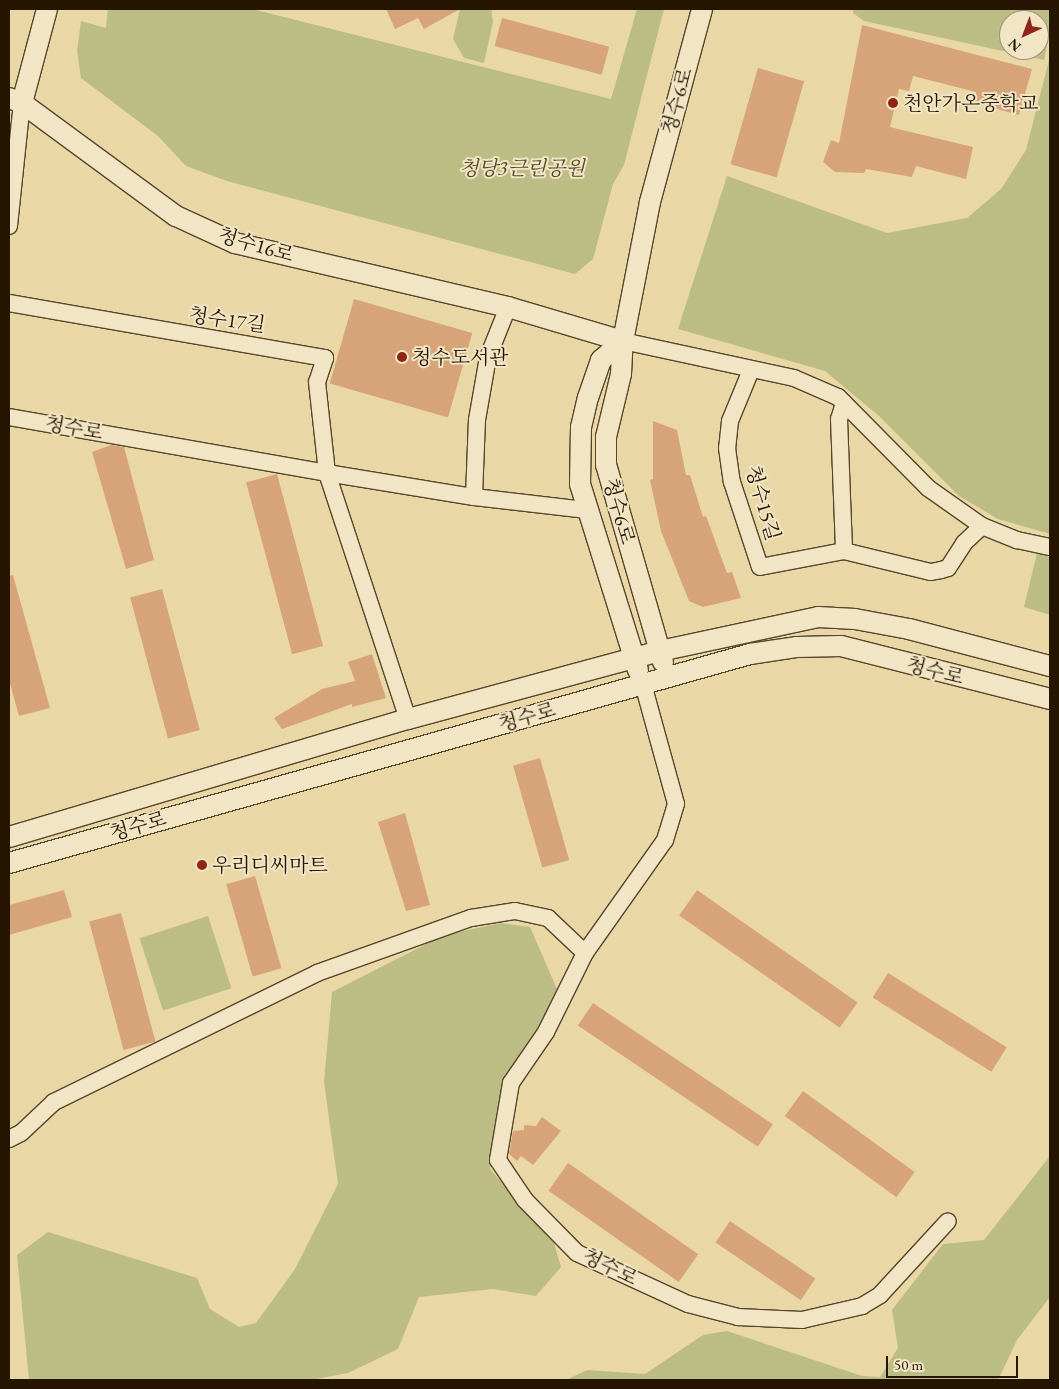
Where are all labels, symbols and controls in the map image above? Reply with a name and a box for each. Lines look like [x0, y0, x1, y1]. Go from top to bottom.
north arrow [999, 10, 1049, 60]
text: N [1004, 35, 1025, 56]
street label: 청수6로 [657, 65, 697, 137]
place label: 천안가온중학교 [903, 91, 1038, 115]
marker: 천안가온중학교 [887, 97, 899, 109]
park label: 청당3근린공원 [459, 156, 585, 180]
street label: 청수16로 [216, 223, 296, 267]
street label: 청수17길 [187, 303, 267, 337]
place label: 청수도서관 [412, 345, 509, 369]
marker: 청수도서관 [396, 351, 408, 363]
street label: 청수로 [43, 411, 105, 445]
street label: 청수15길 [741, 463, 785, 543]
street label: 청수6로 [598, 475, 640, 547]
street label: 청수로 [904, 652, 966, 690]
street label: 청수로 [496, 697, 558, 737]
street label: 청수로 [107, 806, 169, 846]
place label: 우리디씨마트 [212, 853, 328, 877]
marker: 우리디씨마트 [196, 859, 208, 871]
street label: 청수로 [579, 1244, 641, 1290]
scale bar [889, 1346, 1022, 1378]
text: 50 m [894, 1355, 923, 1374]

